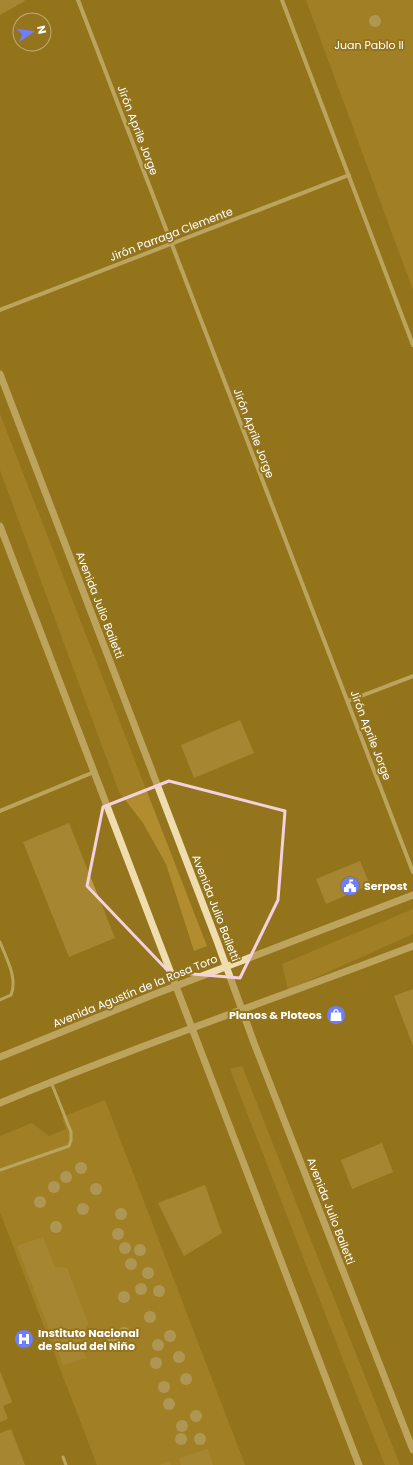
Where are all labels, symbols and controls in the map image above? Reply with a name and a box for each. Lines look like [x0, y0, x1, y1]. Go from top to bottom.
north arrow [12, 12, 52, 52]
text: N [33, 24, 50, 36]
park label: Juan Pablo II [334, 37, 404, 53]
street label: Jirón Aprile Jorge [114, 83, 163, 177]
street label: Jirón Parraga Clemente [107, 203, 235, 265]
street label: Jirón Aprile Jorge [230, 386, 279, 480]
street label: Avenida Julio Bailetti [72, 549, 128, 661]
street label: Jirón Aprile Jorge [347, 688, 396, 782]
street label: Avenida Julio Bailetti [188, 852, 244, 964]
public building icon: Serpost [339, 875, 361, 897]
place label: Serpost [364, 878, 408, 894]
street label: Avenida Agustín de la Rosa Toro [50, 951, 220, 1031]
shop icon: Planos & Ploteos [325, 1004, 347, 1026]
place label: Planos & Ploteos [229, 1007, 322, 1023]
street label: Avenida Julio Bailetti [303, 1155, 359, 1267]
place label: Instituto Nacional de Salud del Niño [38, 1325, 139, 1354]
hospital icon: Instituto Nacional de Salud del Niño [13, 1328, 35, 1350]

